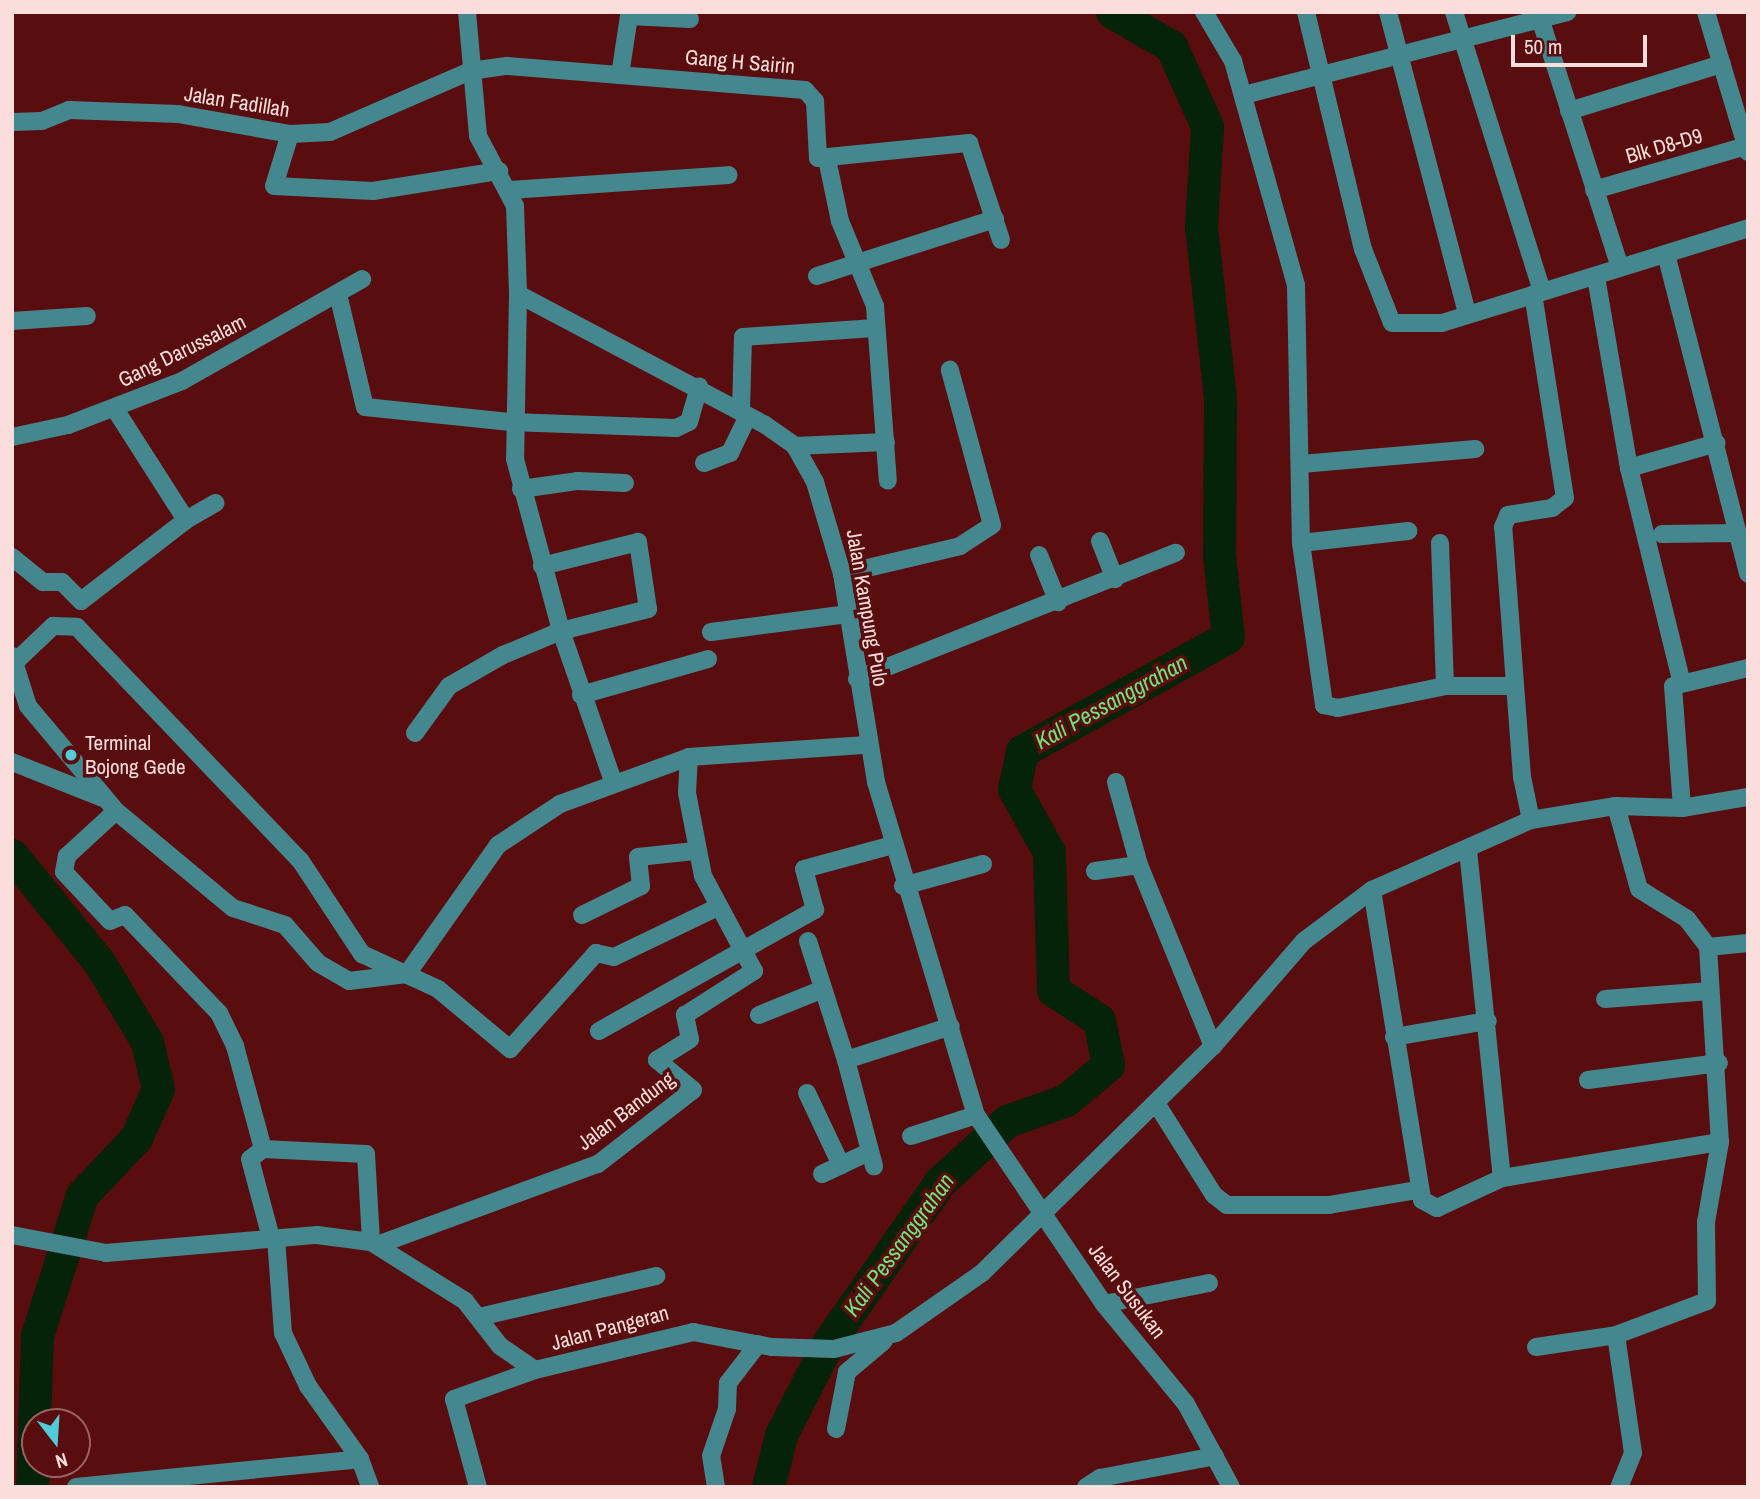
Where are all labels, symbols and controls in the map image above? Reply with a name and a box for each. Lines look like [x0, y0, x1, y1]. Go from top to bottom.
scale bar [1515, 21, 1652, 65]
text: 50 m [1524, 32, 1562, 61]
street label: Gang H Sairin [684, 45, 796, 79]
street label: Jalan Fadillah [183, 81, 291, 123]
street label: Blk D8-D9 [1623, 123, 1705, 169]
street label: Gang Darussalam [114, 309, 250, 393]
street label: Jalan Kampung Pulo [841, 528, 893, 688]
water label: Kali Pessanggrahan [1030, 649, 1192, 755]
place label: Terminal Bojong Gede [85, 730, 186, 780]
marker: Terminal Bojong Gede [63, 747, 79, 763]
street label: Jalan Bandung [573, 1066, 679, 1156]
water label: Kali Pessanggrahan [838, 1168, 960, 1322]
street label: Jalan Susukan [1083, 1238, 1171, 1344]
street label: Jalan Pangeran [548, 1300, 672, 1356]
north arrow [21, 1408, 91, 1478]
text: N [52, 1447, 71, 1475]

